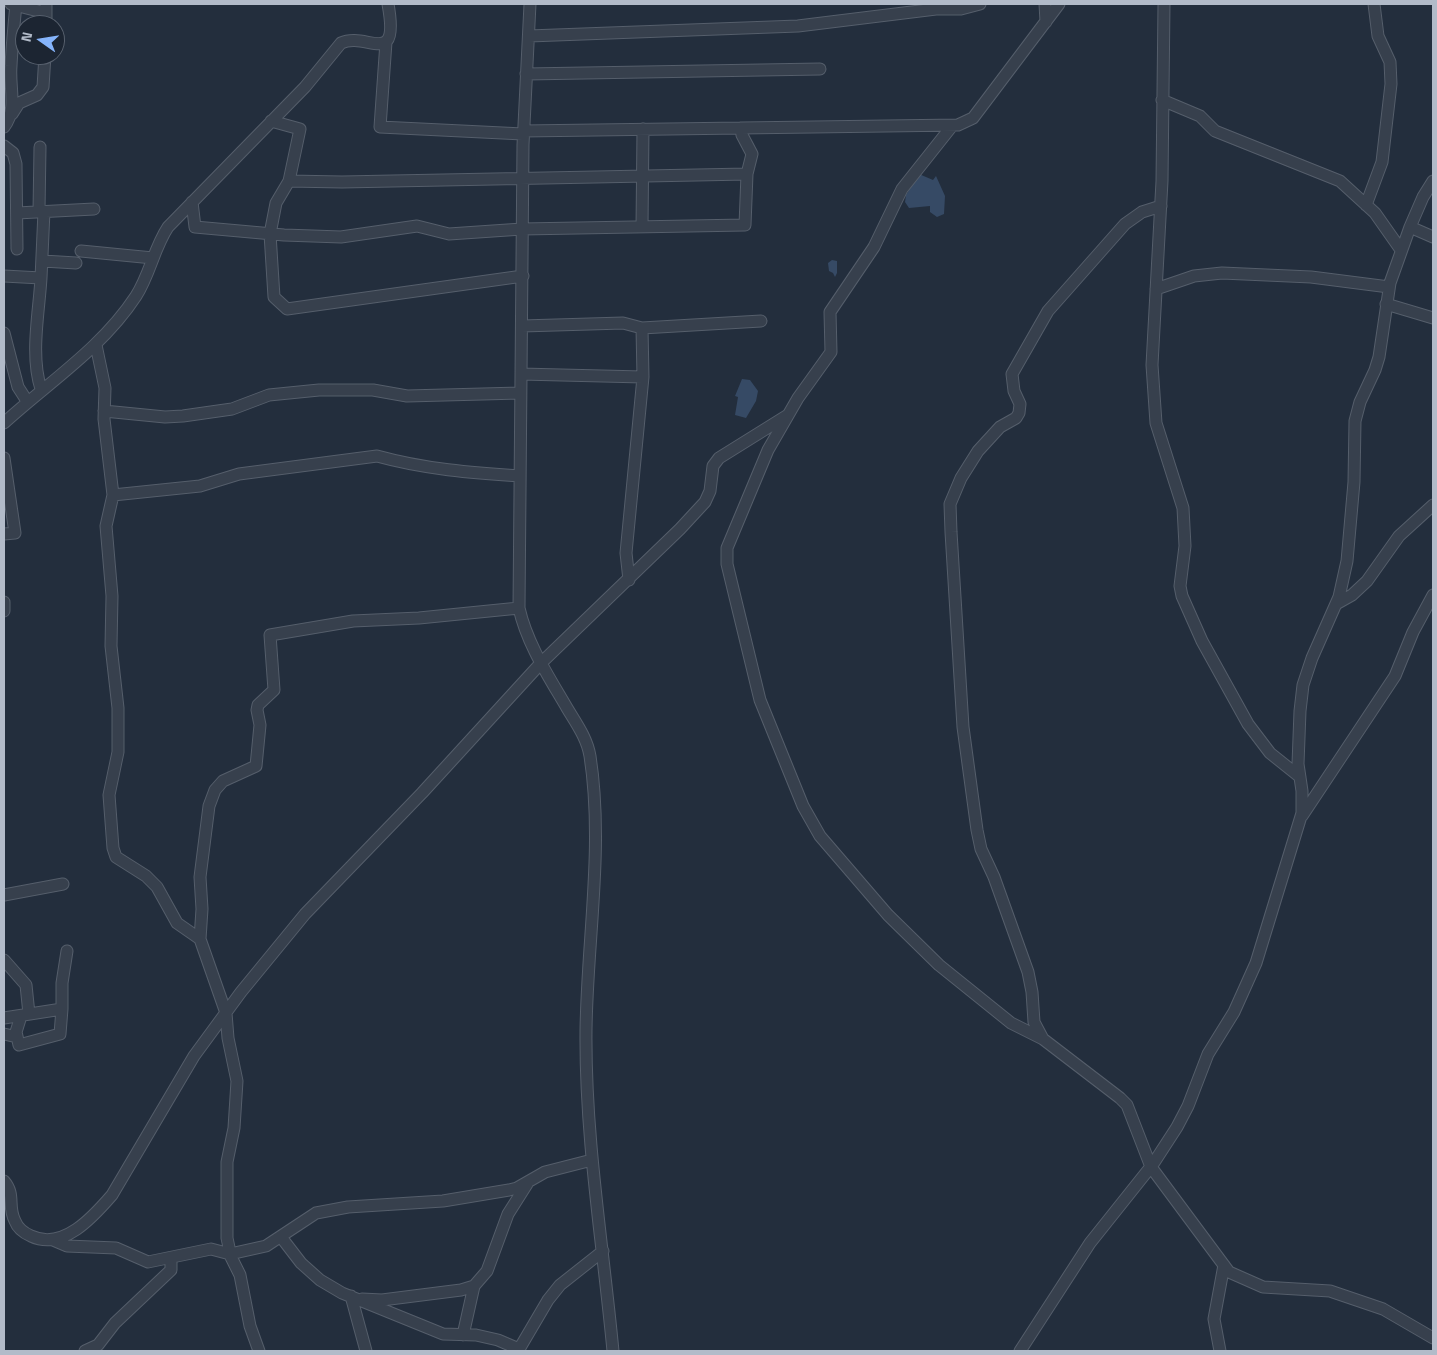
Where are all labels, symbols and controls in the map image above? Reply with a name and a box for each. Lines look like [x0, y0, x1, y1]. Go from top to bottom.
north arrow [15, 15, 65, 65]
text: N [15, 30, 37, 44]

